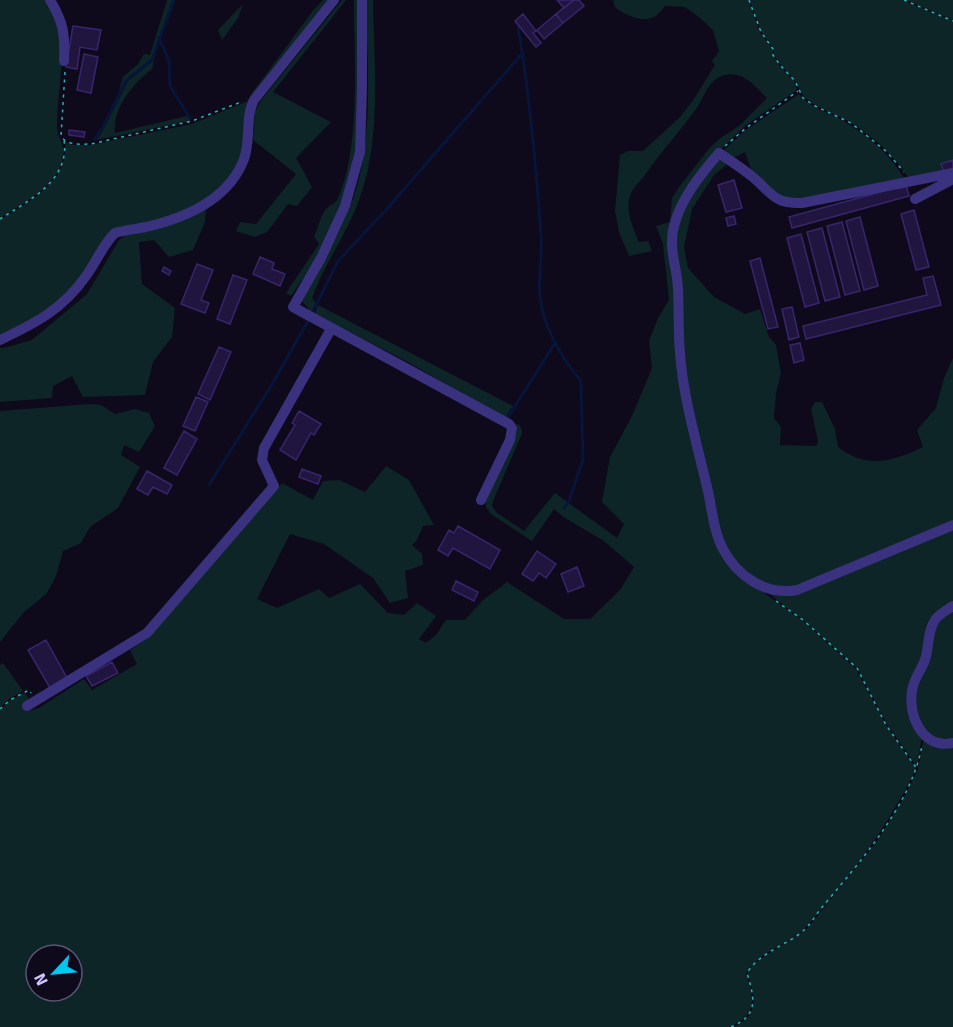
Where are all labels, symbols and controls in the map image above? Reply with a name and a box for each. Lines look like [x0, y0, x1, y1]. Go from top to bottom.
north arrow [24, 943, 84, 1003]
text: N [30, 970, 53, 989]

